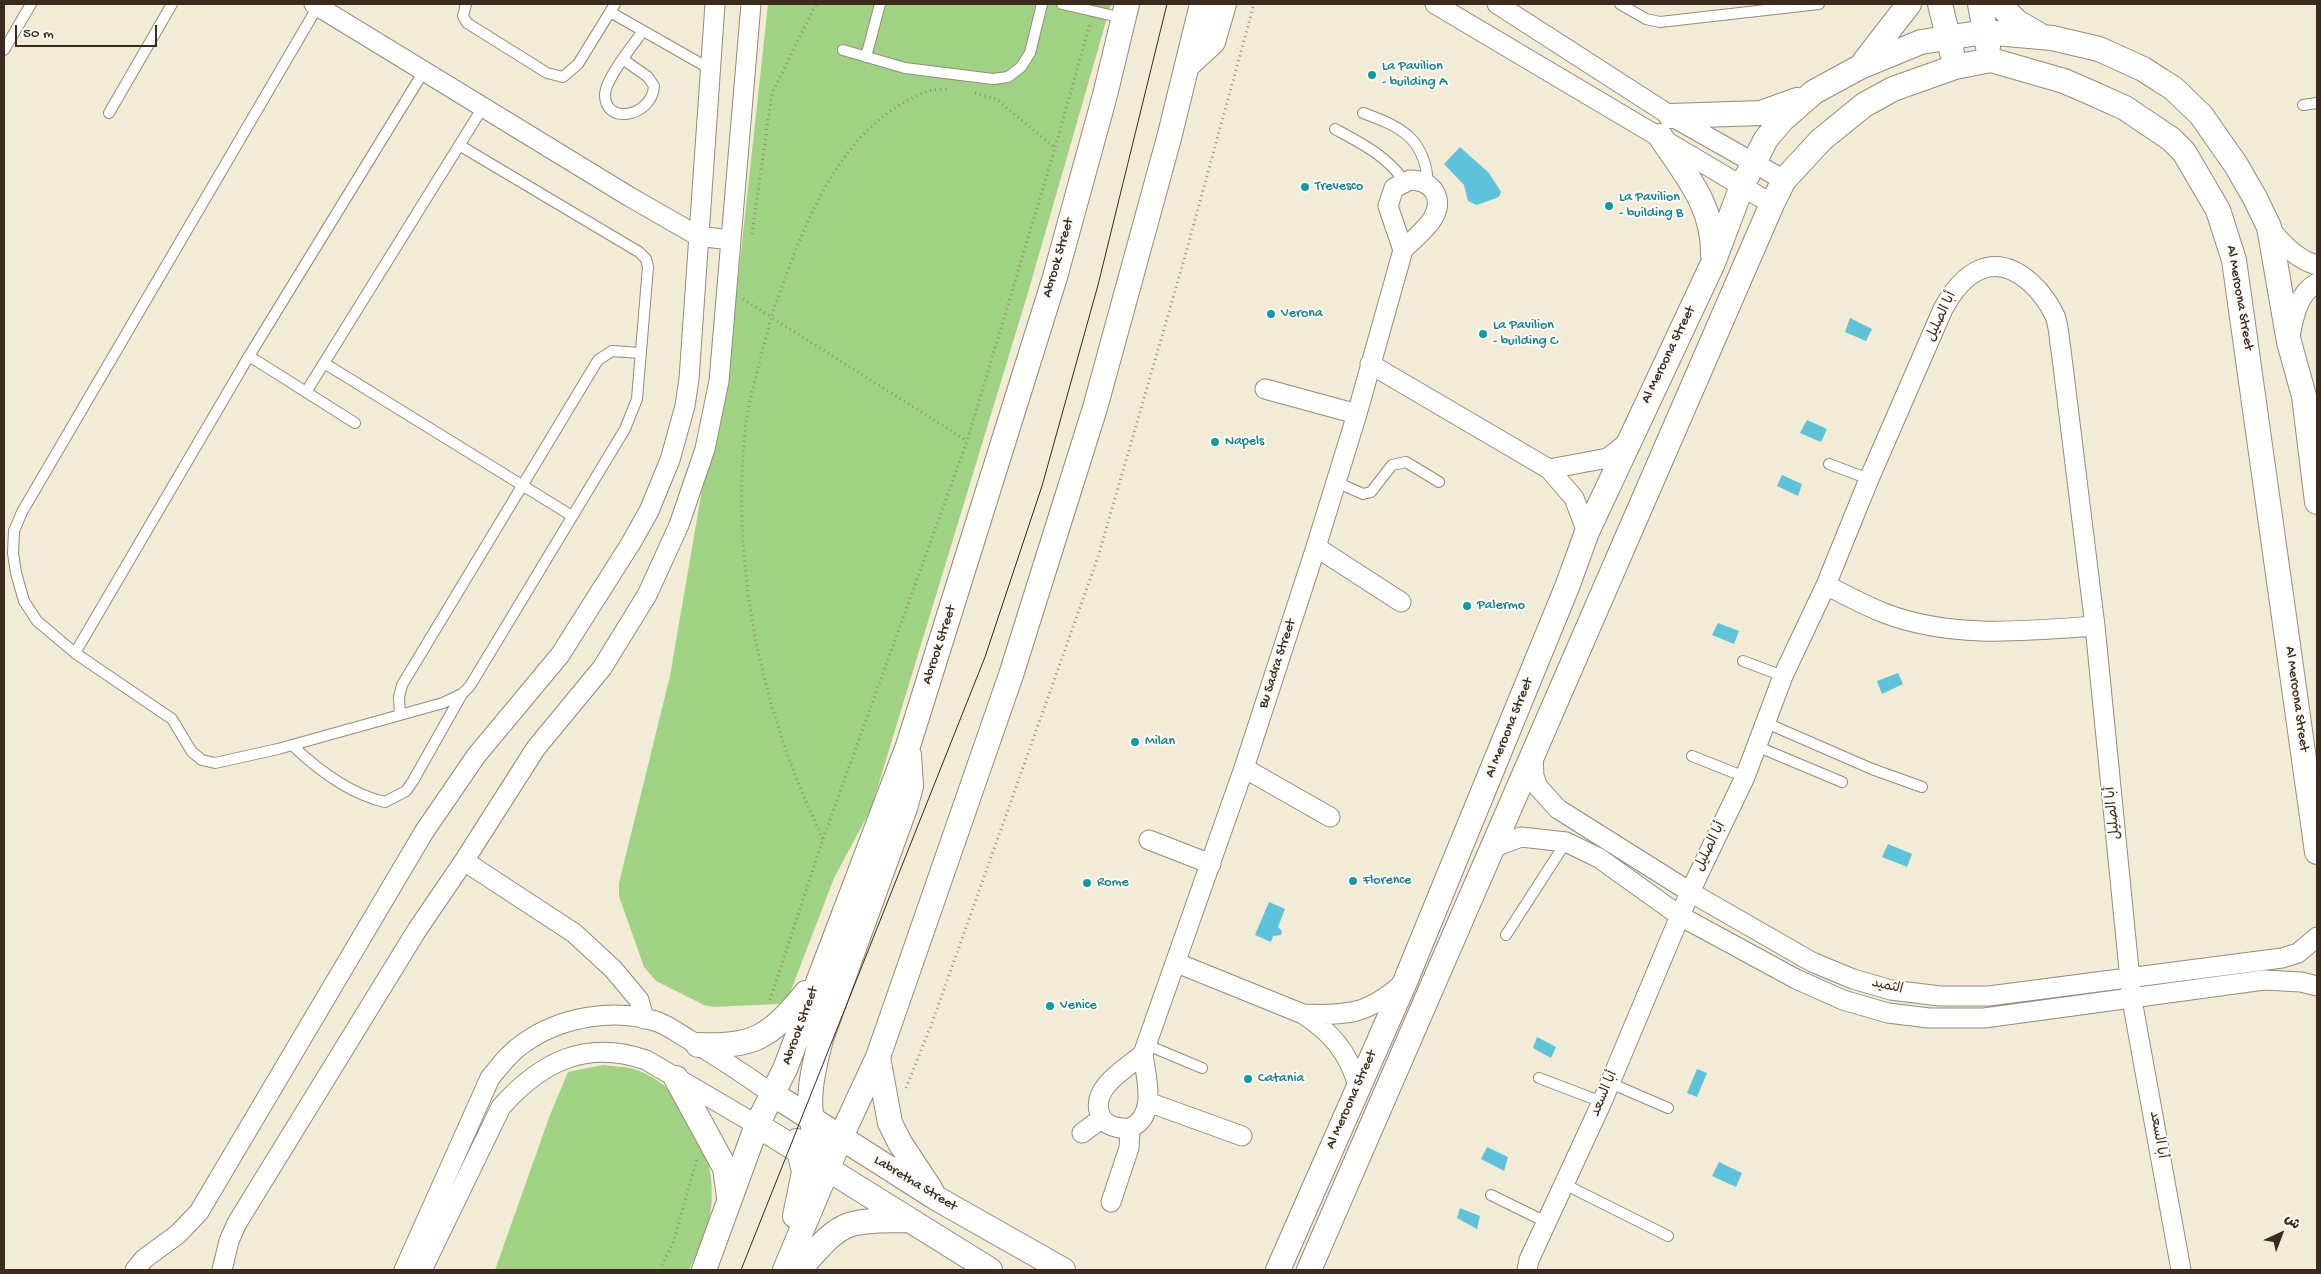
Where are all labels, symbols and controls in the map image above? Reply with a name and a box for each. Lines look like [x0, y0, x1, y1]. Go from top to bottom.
scale bar [18, 15, 160, 47]
text: 50 m [23, 25, 54, 43]
place label: La Pavilion - building A [1382, 59, 1447, 92]
marker: La Pavilion - building A [1366, 69, 1378, 81]
place label: Trevesco [1315, 179, 1363, 195]
marker: Trevesco [1299, 181, 1311, 193]
place label: La Pavilion - building B [1619, 190, 1683, 222]
marker: La Pavilion - building B [1603, 200, 1615, 212]
street label: Abrook Street [1040, 216, 1078, 300]
street label: Al Meroona Street [2222, 244, 2256, 352]
street label: أبا الصليل [1923, 289, 1961, 345]
street label: Al Meroona Street [1638, 304, 1700, 406]
place label: Verona [1281, 306, 1323, 322]
marker: Verona [1265, 308, 1277, 320]
place label: La Pavilion - building C [1493, 318, 1558, 351]
marker: La Pavilion - building C [1477, 328, 1489, 340]
place label: Napels [1225, 434, 1264, 450]
marker: Napels [1209, 436, 1221, 448]
place label: Palermo [1477, 598, 1525, 614]
marker: Palermo [1461, 600, 1473, 612]
street label: Abrook Street [919, 603, 961, 687]
street label: Bu Sadra Street [1256, 617, 1300, 711]
street label: Al Meroona Street [2280, 645, 2312, 753]
street label: Al Meroona Street [1482, 676, 1538, 780]
place label: Milan [1145, 734, 1175, 750]
marker: Milan [1129, 736, 1141, 748]
street label: أبا الصليل [2103, 786, 2125, 840]
street label: أبا الصليل [1692, 819, 1730, 875]
place label: Florence [1363, 873, 1411, 889]
place label: Rome [1097, 875, 1129, 891]
marker: Florence [1347, 875, 1359, 887]
marker: Rome [1081, 877, 1093, 889]
street label: الثميد [1869, 975, 1905, 999]
street label: Abrook Street [779, 985, 823, 1067]
place label: Venice [1060, 998, 1097, 1014]
marker: Venice [1044, 1000, 1056, 1012]
street label: Al Meroona Street [1323, 1048, 1381, 1152]
street label: أبا السعد [1588, 1069, 1622, 1119]
place label: Catania [1258, 1071, 1304, 1087]
marker: Catania [1242, 1073, 1254, 1085]
street label: أبا السعد [2145, 1110, 2169, 1160]
street label: Labretha Street [870, 1153, 960, 1215]
north arrow [2256, 1209, 2306, 1259]
text: ش [2280, 1211, 2303, 1234]

